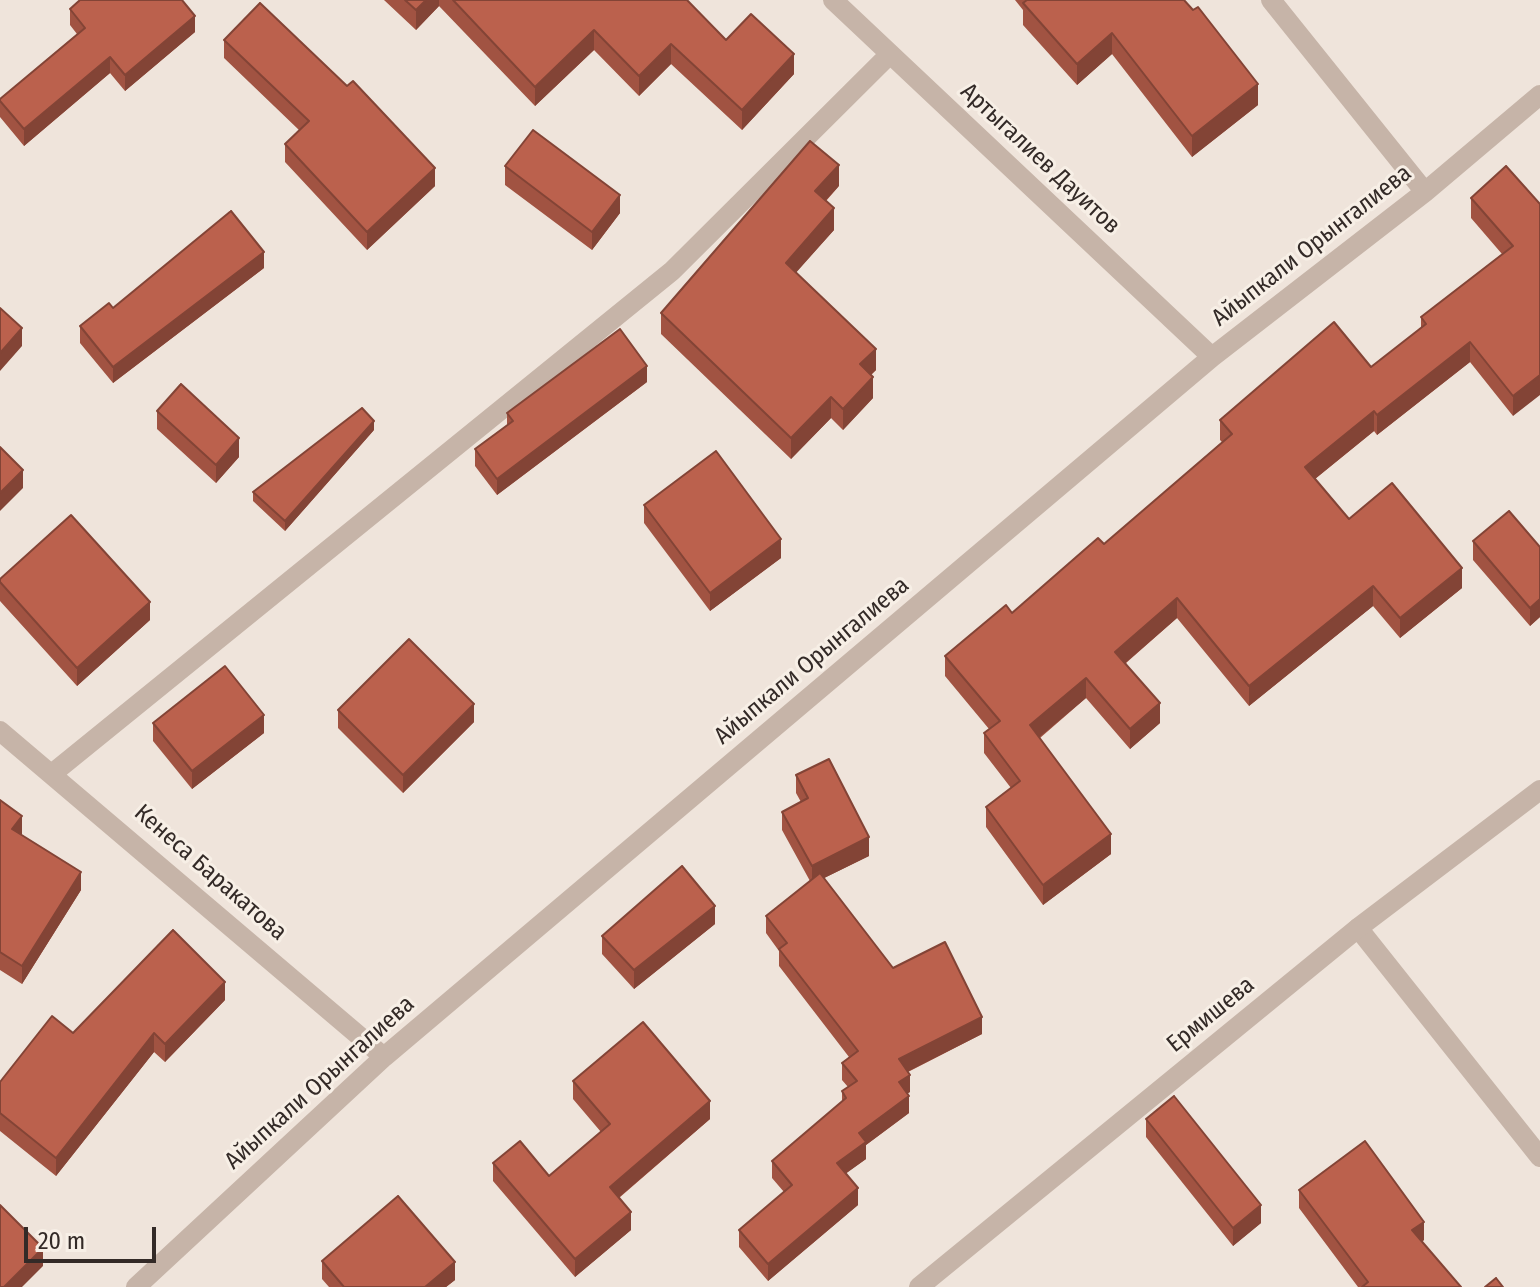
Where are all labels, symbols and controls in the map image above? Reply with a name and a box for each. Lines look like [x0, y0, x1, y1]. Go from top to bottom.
street label: Артыгалиев Дауитов [954, 78, 1126, 240]
street label: Айыпкали Орынгалиева [1207, 159, 1417, 333]
street label: Айыпкали Орынгалиева [709, 571, 915, 751]
street label: Кенеса Баракатова [128, 799, 292, 947]
street label: Ермишева [1161, 971, 1261, 1059]
street label: Айыпкали Орынгалиева [219, 990, 421, 1176]
scale bar [28, 1211, 160, 1261]
text: 20 m [38, 1227, 85, 1255]

